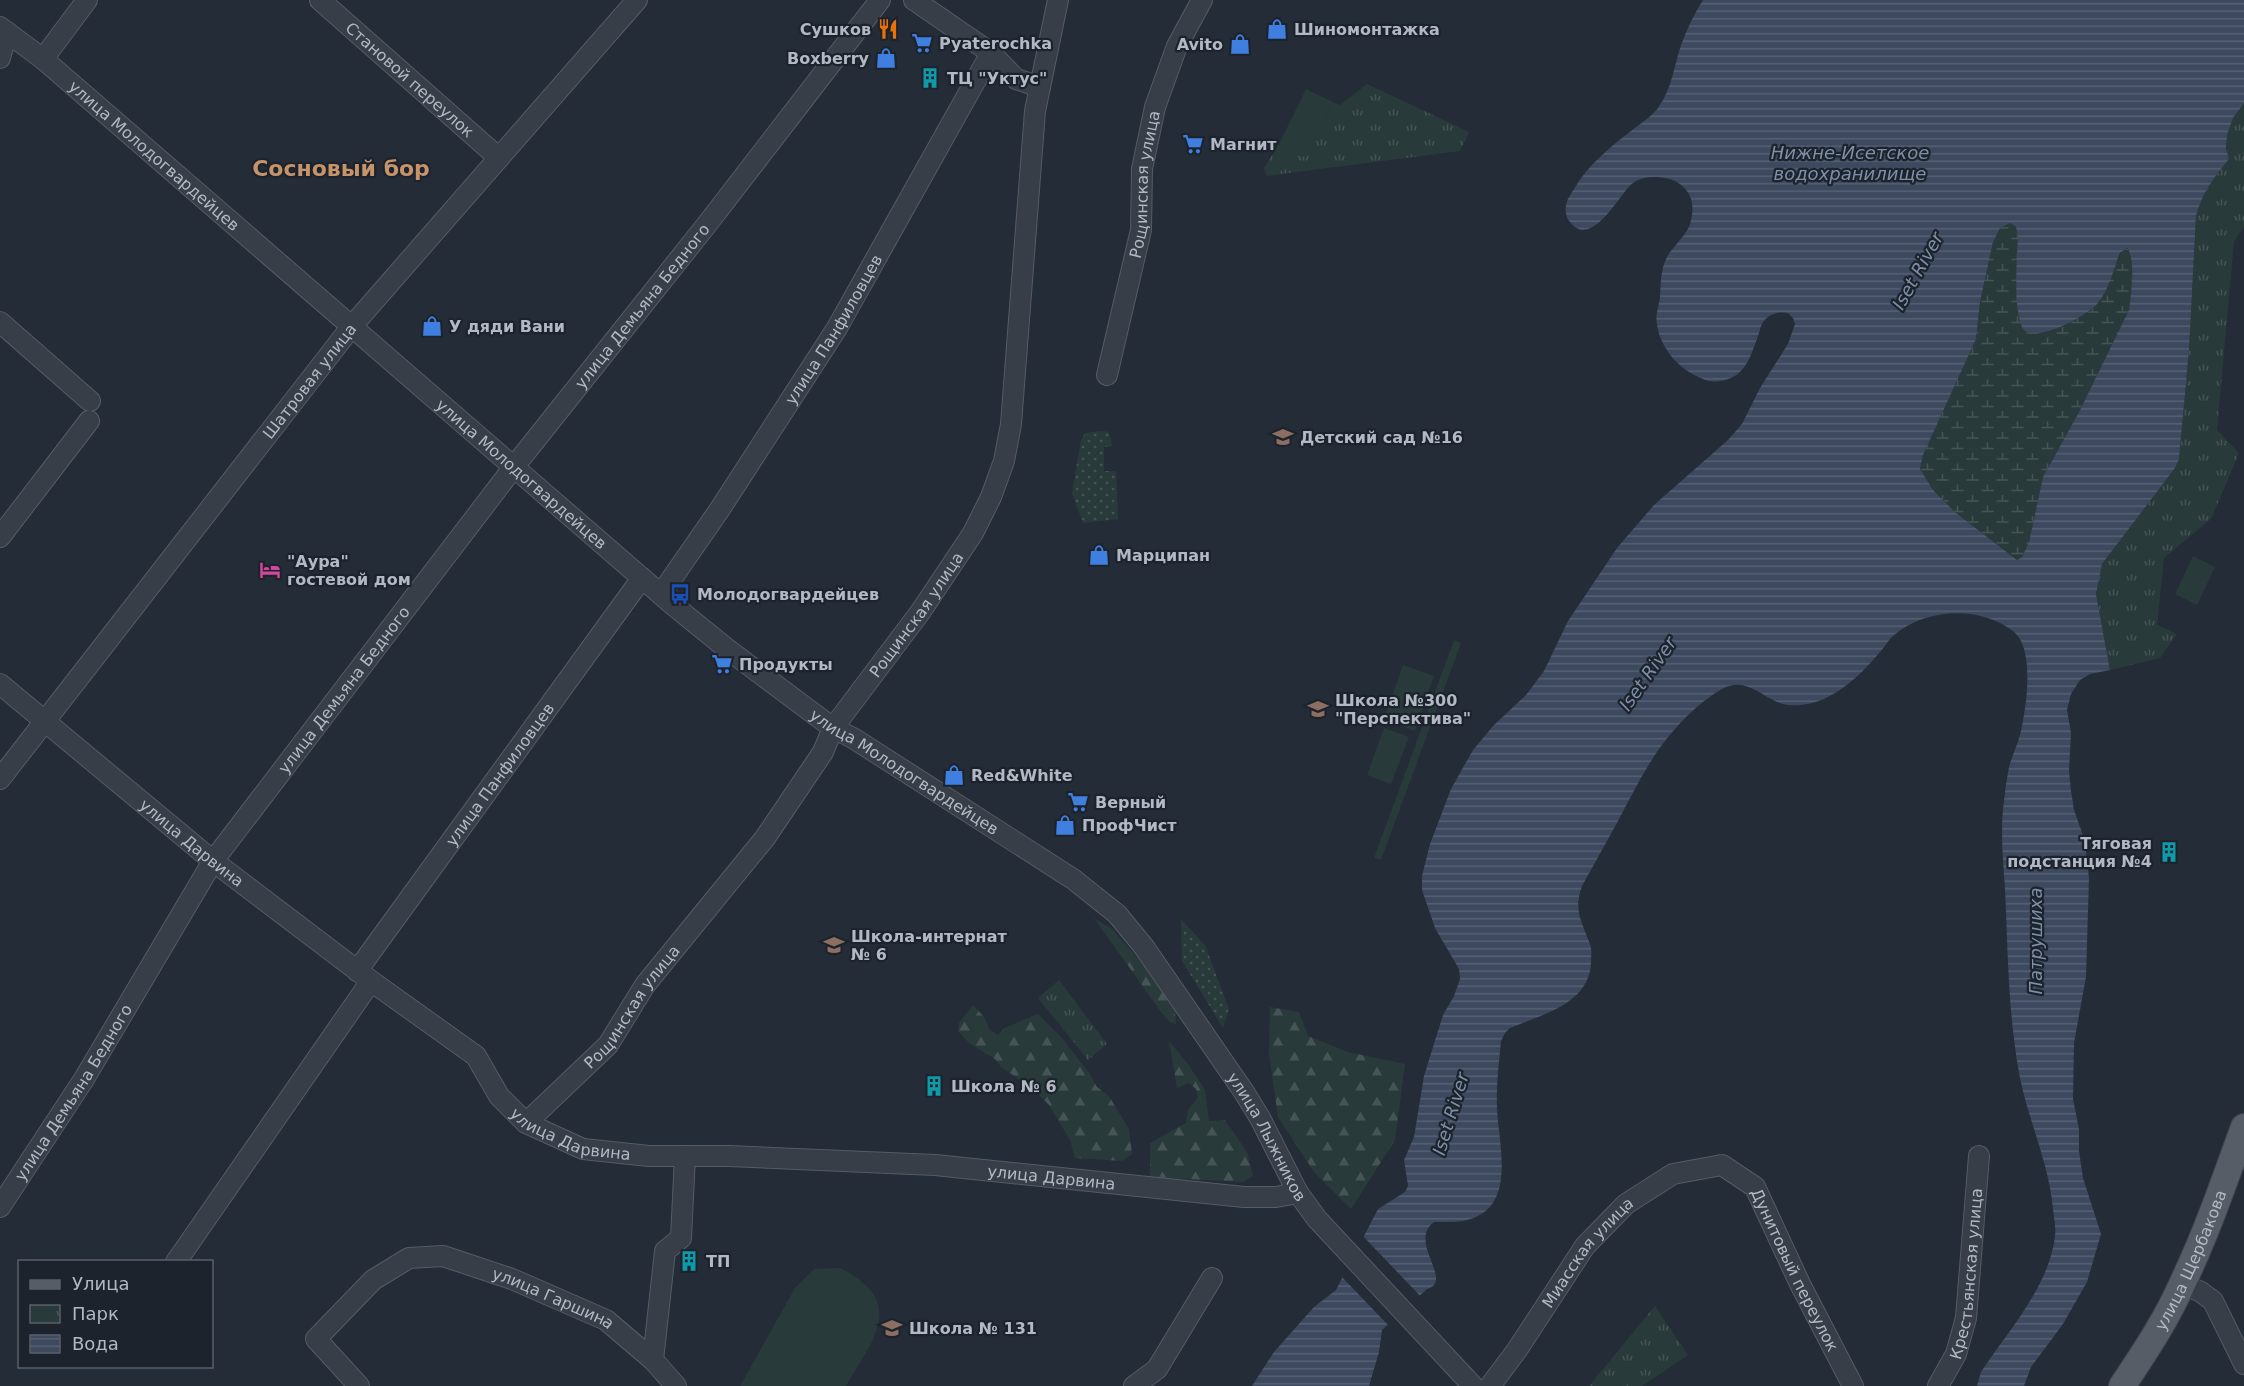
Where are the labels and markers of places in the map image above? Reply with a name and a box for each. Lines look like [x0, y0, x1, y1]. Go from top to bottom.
restaurant icon: Сушков [876, 17, 900, 41]
shop icon: Шиномонтажка [1265, 17, 1289, 41]
place label: Сушков [800, 20, 871, 39]
place label: Шиномонтажка [1294, 20, 1440, 39]
supermarket icon: Pyaterochka [910, 31, 934, 55]
shop icon: Avito [1228, 32, 1252, 56]
place label: Pyaterochka [939, 34, 1052, 53]
place label: Avito [1177, 35, 1223, 54]
shop icon: Boxberry [874, 46, 898, 70]
place label: Boxberry [787, 49, 870, 68]
building icon: ТЦ "Уктус" [918, 66, 942, 90]
place label: ТЦ "Уктус" [947, 69, 1047, 88]
supermarket icon: Магнит [1181, 132, 1205, 156]
place label: Магнит [1210, 135, 1277, 154]
shop icon: У дяди Вани [420, 314, 444, 338]
place label: У дяди Вани [449, 317, 565, 336]
school or university icon: Детский сад №16 [1271, 425, 1295, 449]
place label: Детский сад №16 [1300, 428, 1463, 447]
shop icon: Марципан [1087, 543, 1111, 567]
place label: Марципан [1116, 546, 1210, 565]
place label: "Аура" гостевой дом [287, 552, 411, 589]
hotel icon: "Аура" гостевой дом [258, 558, 282, 582]
bus stop icon: Молодогвардейцев [668, 582, 692, 606]
place label: Молодогвардейцев [697, 585, 879, 604]
supermarket icon: Продукты [710, 652, 734, 676]
place label: Продукты [739, 655, 833, 674]
place label: Школа №300 "Перспектива" [1335, 691, 1471, 728]
school or university icon: Школа №300 "Перспектива" [1306, 697, 1330, 721]
shop icon: Red&White [942, 763, 966, 787]
place label: Red&White [971, 766, 1073, 785]
supermarket icon: Верный [1066, 790, 1090, 814]
place label: Верный [1095, 793, 1166, 812]
shop icon: ПрофЧист [1053, 813, 1077, 837]
place label: ПрофЧист [1082, 816, 1177, 835]
place label: Тяговая подстанция №4 [2007, 834, 2152, 871]
building icon: Тяговая подстанция №4 [2157, 840, 2181, 864]
place label: Школа-интернат № 6 [851, 927, 1007, 964]
school or university icon: Школа-интернат № 6 [822, 933, 846, 957]
building icon: Школа № 6 [922, 1074, 946, 1098]
place label: Школа № 6 [951, 1077, 1057, 1096]
building icon: ТП [677, 1249, 701, 1273]
place label: ТП [706, 1252, 730, 1271]
school or university icon: Школа № 131 [880, 1316, 904, 1340]
place label: Школа № 131 [909, 1319, 1037, 1338]

